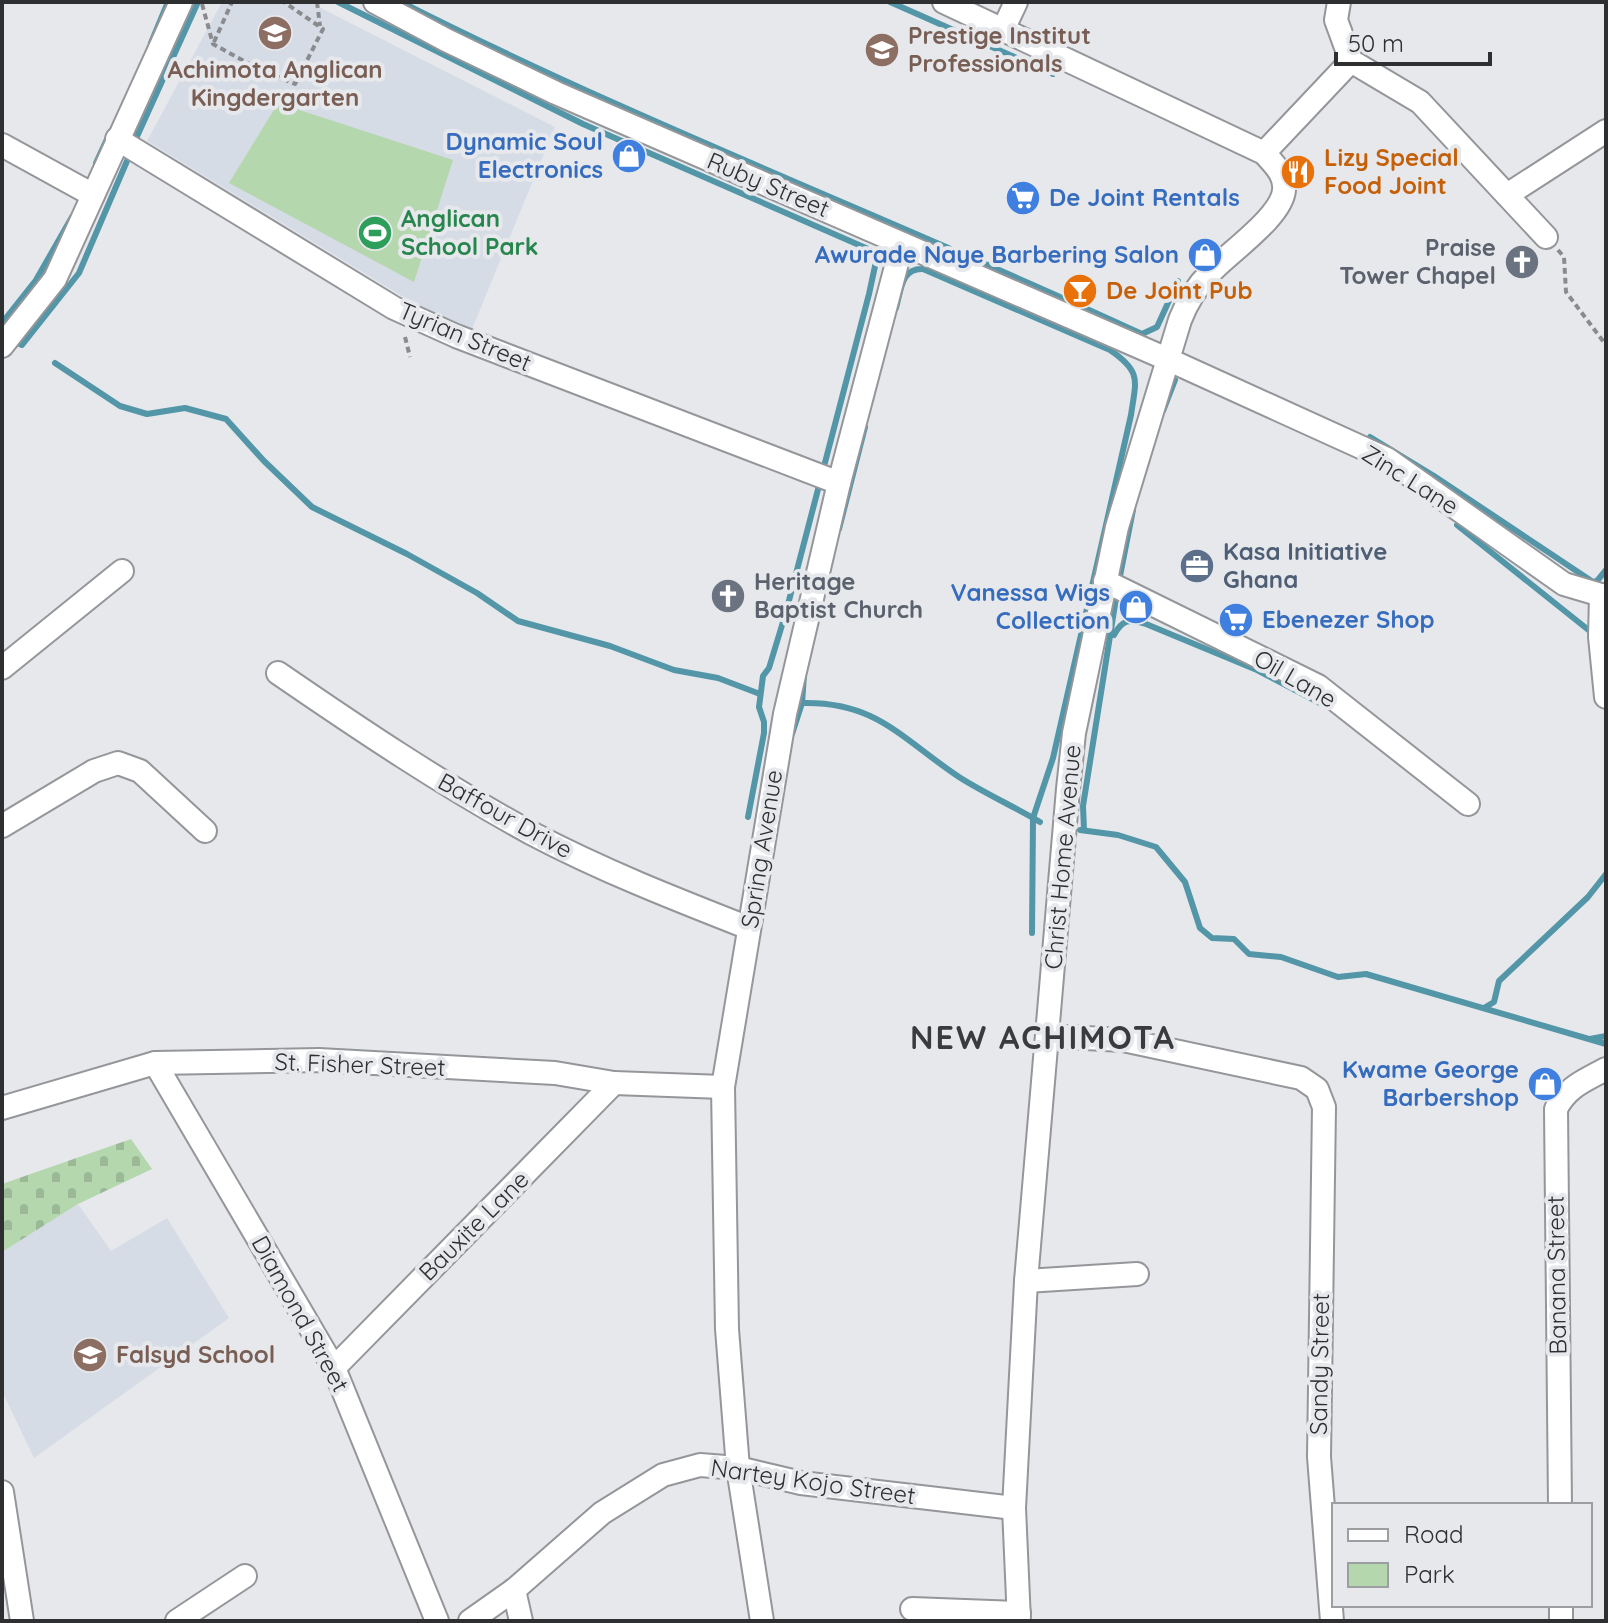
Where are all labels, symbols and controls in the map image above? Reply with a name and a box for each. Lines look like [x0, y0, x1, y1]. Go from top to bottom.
school or university icon: Achimota Anglican Kingdergarten [256, 14, 294, 52]
scale bar [1336, 16, 1490, 66]
place label: Prestige Institut Professionals [908, 20, 1091, 78]
text: 50 m [1348, 28, 1404, 58]
school or university icon: Prestige Institut Professionals [863, 31, 901, 69]
place label: Achimota Anglican Kingdergarten [167, 54, 383, 112]
place label: Dynamic Soul Electronics [446, 126, 603, 184]
shop icon: Dynamic Soul Electronics [610, 137, 648, 175]
place label: Lizy Special Food Joint [1324, 142, 1459, 200]
street label: Ruby Street [703, 145, 834, 223]
restaurant icon: Lizy Special Food Joint [1279, 153, 1317, 191]
supermarket icon: De Joint Rentals [1004, 179, 1042, 217]
place label: De Joint Rentals [1049, 182, 1240, 212]
place label: Anglican School Park [401, 203, 539, 261]
sports icon: Anglican School Park [356, 214, 394, 252]
place label: Praise Tower Chapel [1339, 232, 1496, 290]
shop icon: Awurade Naye Barbering Salon [1186, 236, 1224, 274]
place label: Awurade Naye Barbering Salon [815, 239, 1179, 269]
church icon: Praise Tower Chapel [1503, 243, 1541, 281]
bar icon: De Joint Pub [1061, 272, 1099, 310]
place label: De Joint Pub [1106, 275, 1252, 305]
street label: Tyrian Street [395, 295, 536, 377]
street label: Zinc Lane [1357, 438, 1464, 521]
place label: Kasa Initiative Ghana [1223, 536, 1387, 594]
office icon: Kasa Initiative Ghana [1178, 547, 1216, 585]
place label: Heritage Baptist Church [754, 566, 923, 624]
church icon: Heritage Baptist Church [709, 577, 747, 615]
place label: Vanessa Wigs Collection [950, 577, 1110, 635]
shop icon: Vanessa Wigs Collection [1117, 588, 1155, 626]
supermarket icon: Ebenezer Shop [1217, 601, 1255, 639]
place label: Ebenezer Shop [1262, 604, 1435, 634]
street label: Oil Lane [1249, 643, 1342, 714]
street label: Christ Home Avenue [1037, 743, 1087, 971]
street label: Baffour Drive [433, 766, 578, 864]
street label: Spring Avenue [734, 768, 788, 930]
district label: NEW ACHIMOTA [910, 1017, 1176, 1057]
street label: St. Fisher Street [274, 1046, 446, 1082]
place label: Kwame George Barbershop [1342, 1054, 1519, 1112]
shop icon: Kwame George Barbershop [1526, 1065, 1564, 1103]
street label: Bauxite Lane [412, 1164, 535, 1287]
street label: Banana Street [1540, 1195, 1572, 1355]
street label: Diamond Street [246, 1230, 356, 1397]
street label: Sandy Street [1303, 1293, 1335, 1435]
school or university icon: Falsyd School [71, 1336, 109, 1374]
place label: Falsyd School [116, 1339, 275, 1369]
street label: Nartey Kojo Street [709, 1452, 917, 1510]
legend [1332, 1503, 1592, 1607]
text: Road [1404, 1519, 1464, 1549]
text: Park [1404, 1559, 1455, 1589]

